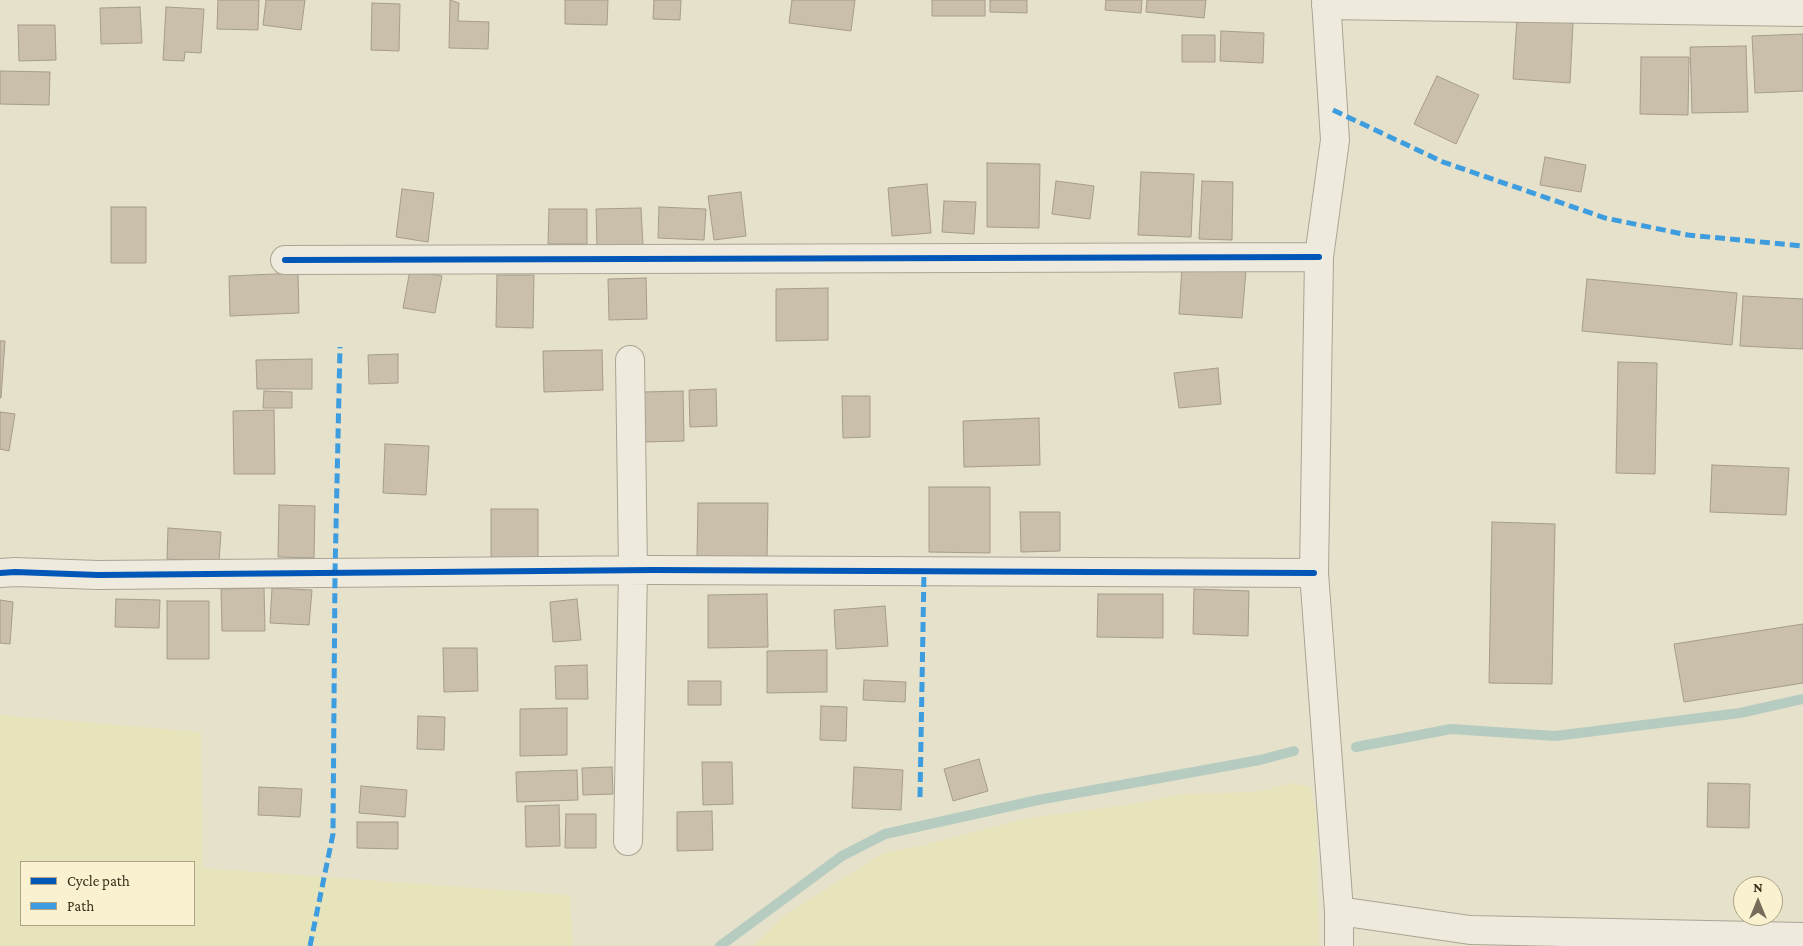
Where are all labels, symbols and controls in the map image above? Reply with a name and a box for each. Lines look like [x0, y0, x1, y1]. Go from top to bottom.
legend [20, 861, 195, 926]
text: Cycle path [67, 873, 130, 889]
north arrow [1733, 876, 1783, 926]
text: N [1753, 879, 1763, 895]
text: Path [67, 898, 94, 914]

